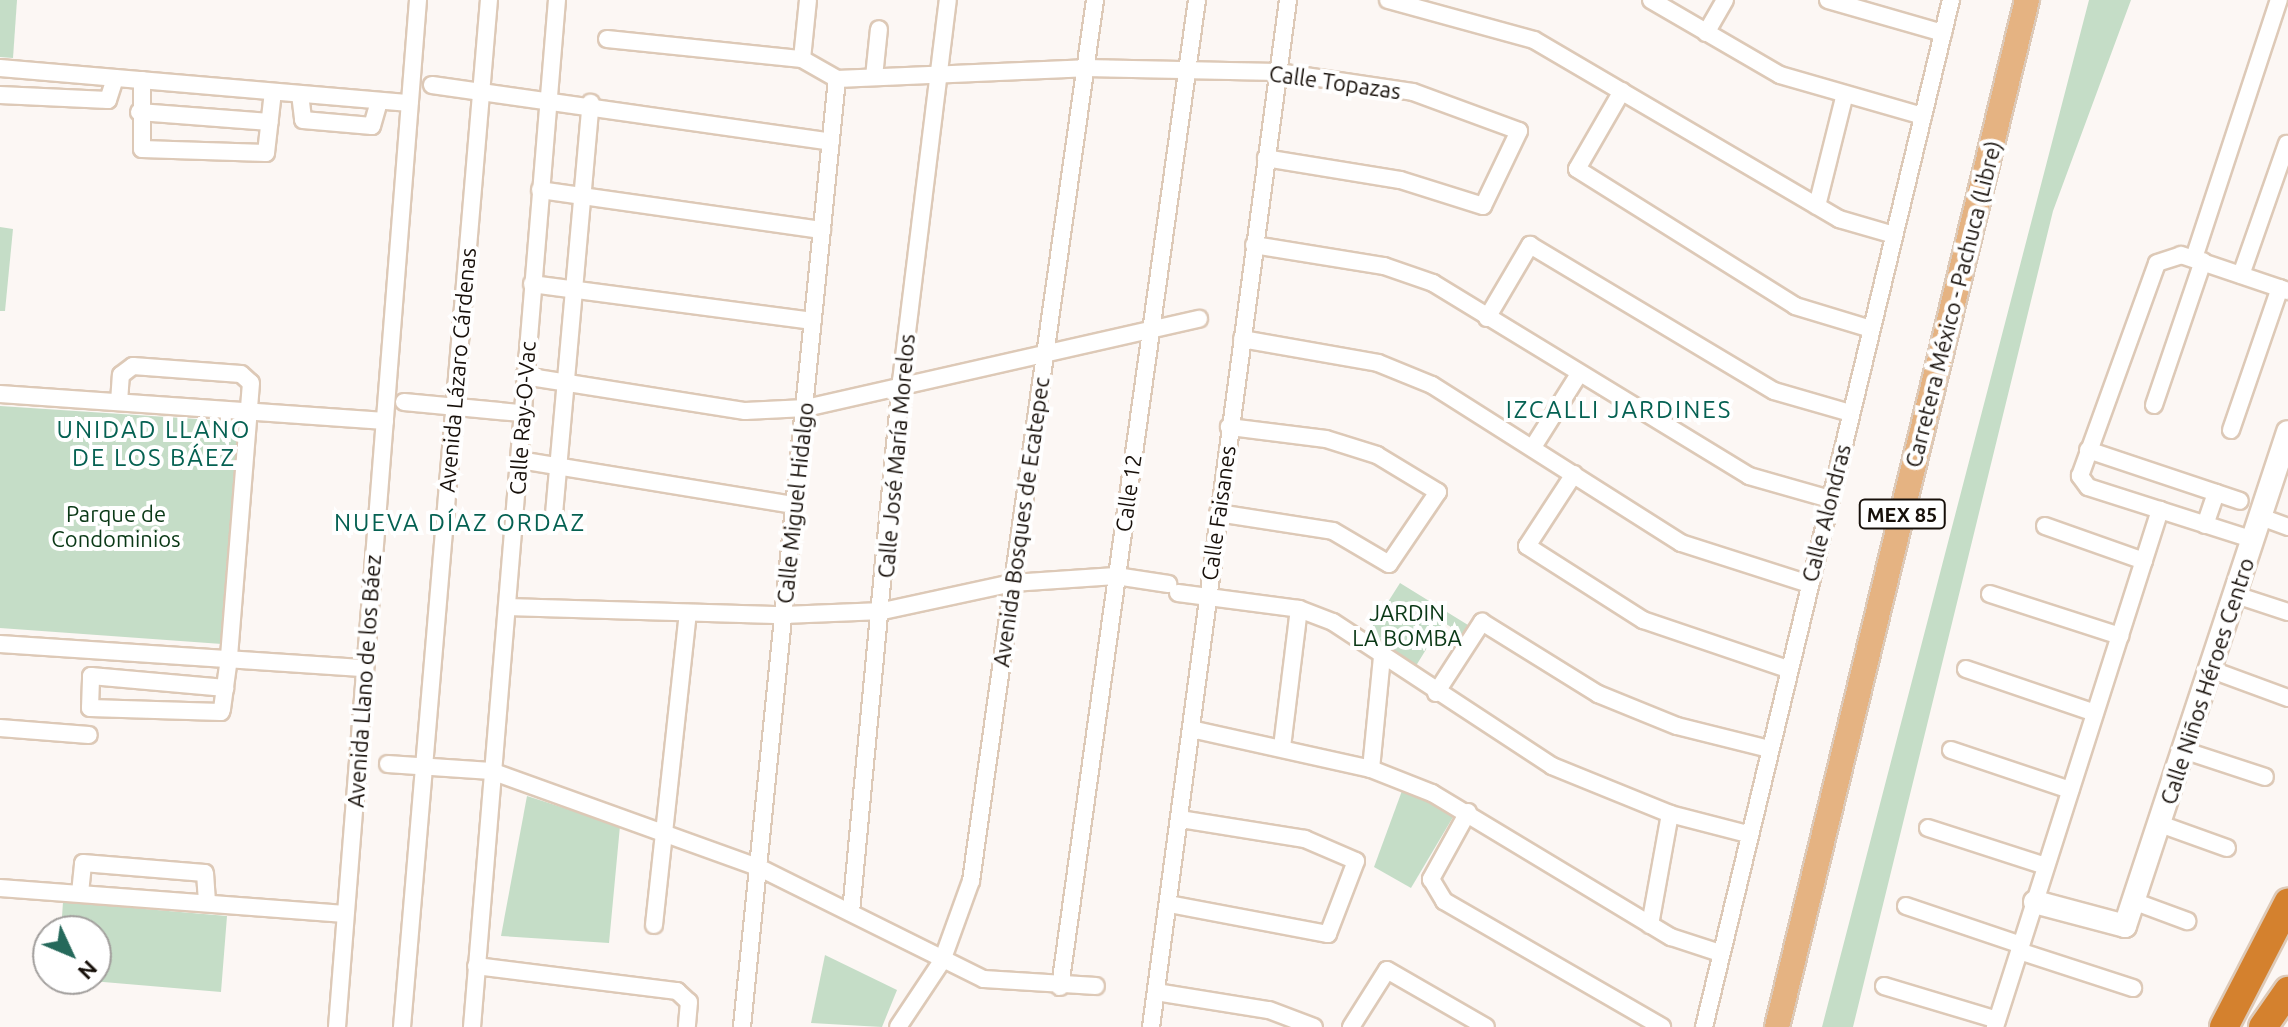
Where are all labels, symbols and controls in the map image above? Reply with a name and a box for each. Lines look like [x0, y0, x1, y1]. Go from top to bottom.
street label: Calle Topazas [1267, 60, 1403, 104]
street label: Carretera México - Pachuca (Libre) [1900, 138, 2006, 470]
street label: Avenida Lázaro Cárdenas [433, 246, 481, 494]
street label: Calle José María Morelos [872, 333, 920, 579]
street label: Calle Ray-O-Vac [503, 340, 541, 496]
street label: Avenida Bosques de Ecatepec [988, 375, 1054, 669]
district label: IZCALLI JARDINES [1506, 396, 1732, 424]
street label: Calle Miguel Hidalgo [771, 401, 819, 605]
district label: UNIDAD LLANO DE LOS BÁEZ [57, 416, 251, 472]
street label: Calle Alondras [1796, 441, 1856, 585]
street label: Calle Faisanes [1195, 444, 1241, 582]
street label: Calle 12 [1109, 452, 1147, 534]
road number: MEX 85 [1858, 498, 1946, 530]
park label: Parque de Condominios [51, 500, 181, 552]
district label: NUEVA DÍAZ ORDAZ [334, 509, 586, 537]
street label: Avenida Llano de los Báez [342, 554, 386, 808]
street label: Calle Niños Héroes Centro [2155, 554, 2259, 808]
park label: JARDIN LA BOMBA [1352, 599, 1462, 650]
north arrow [32, 915, 112, 995]
text: N [73, 956, 103, 985]

